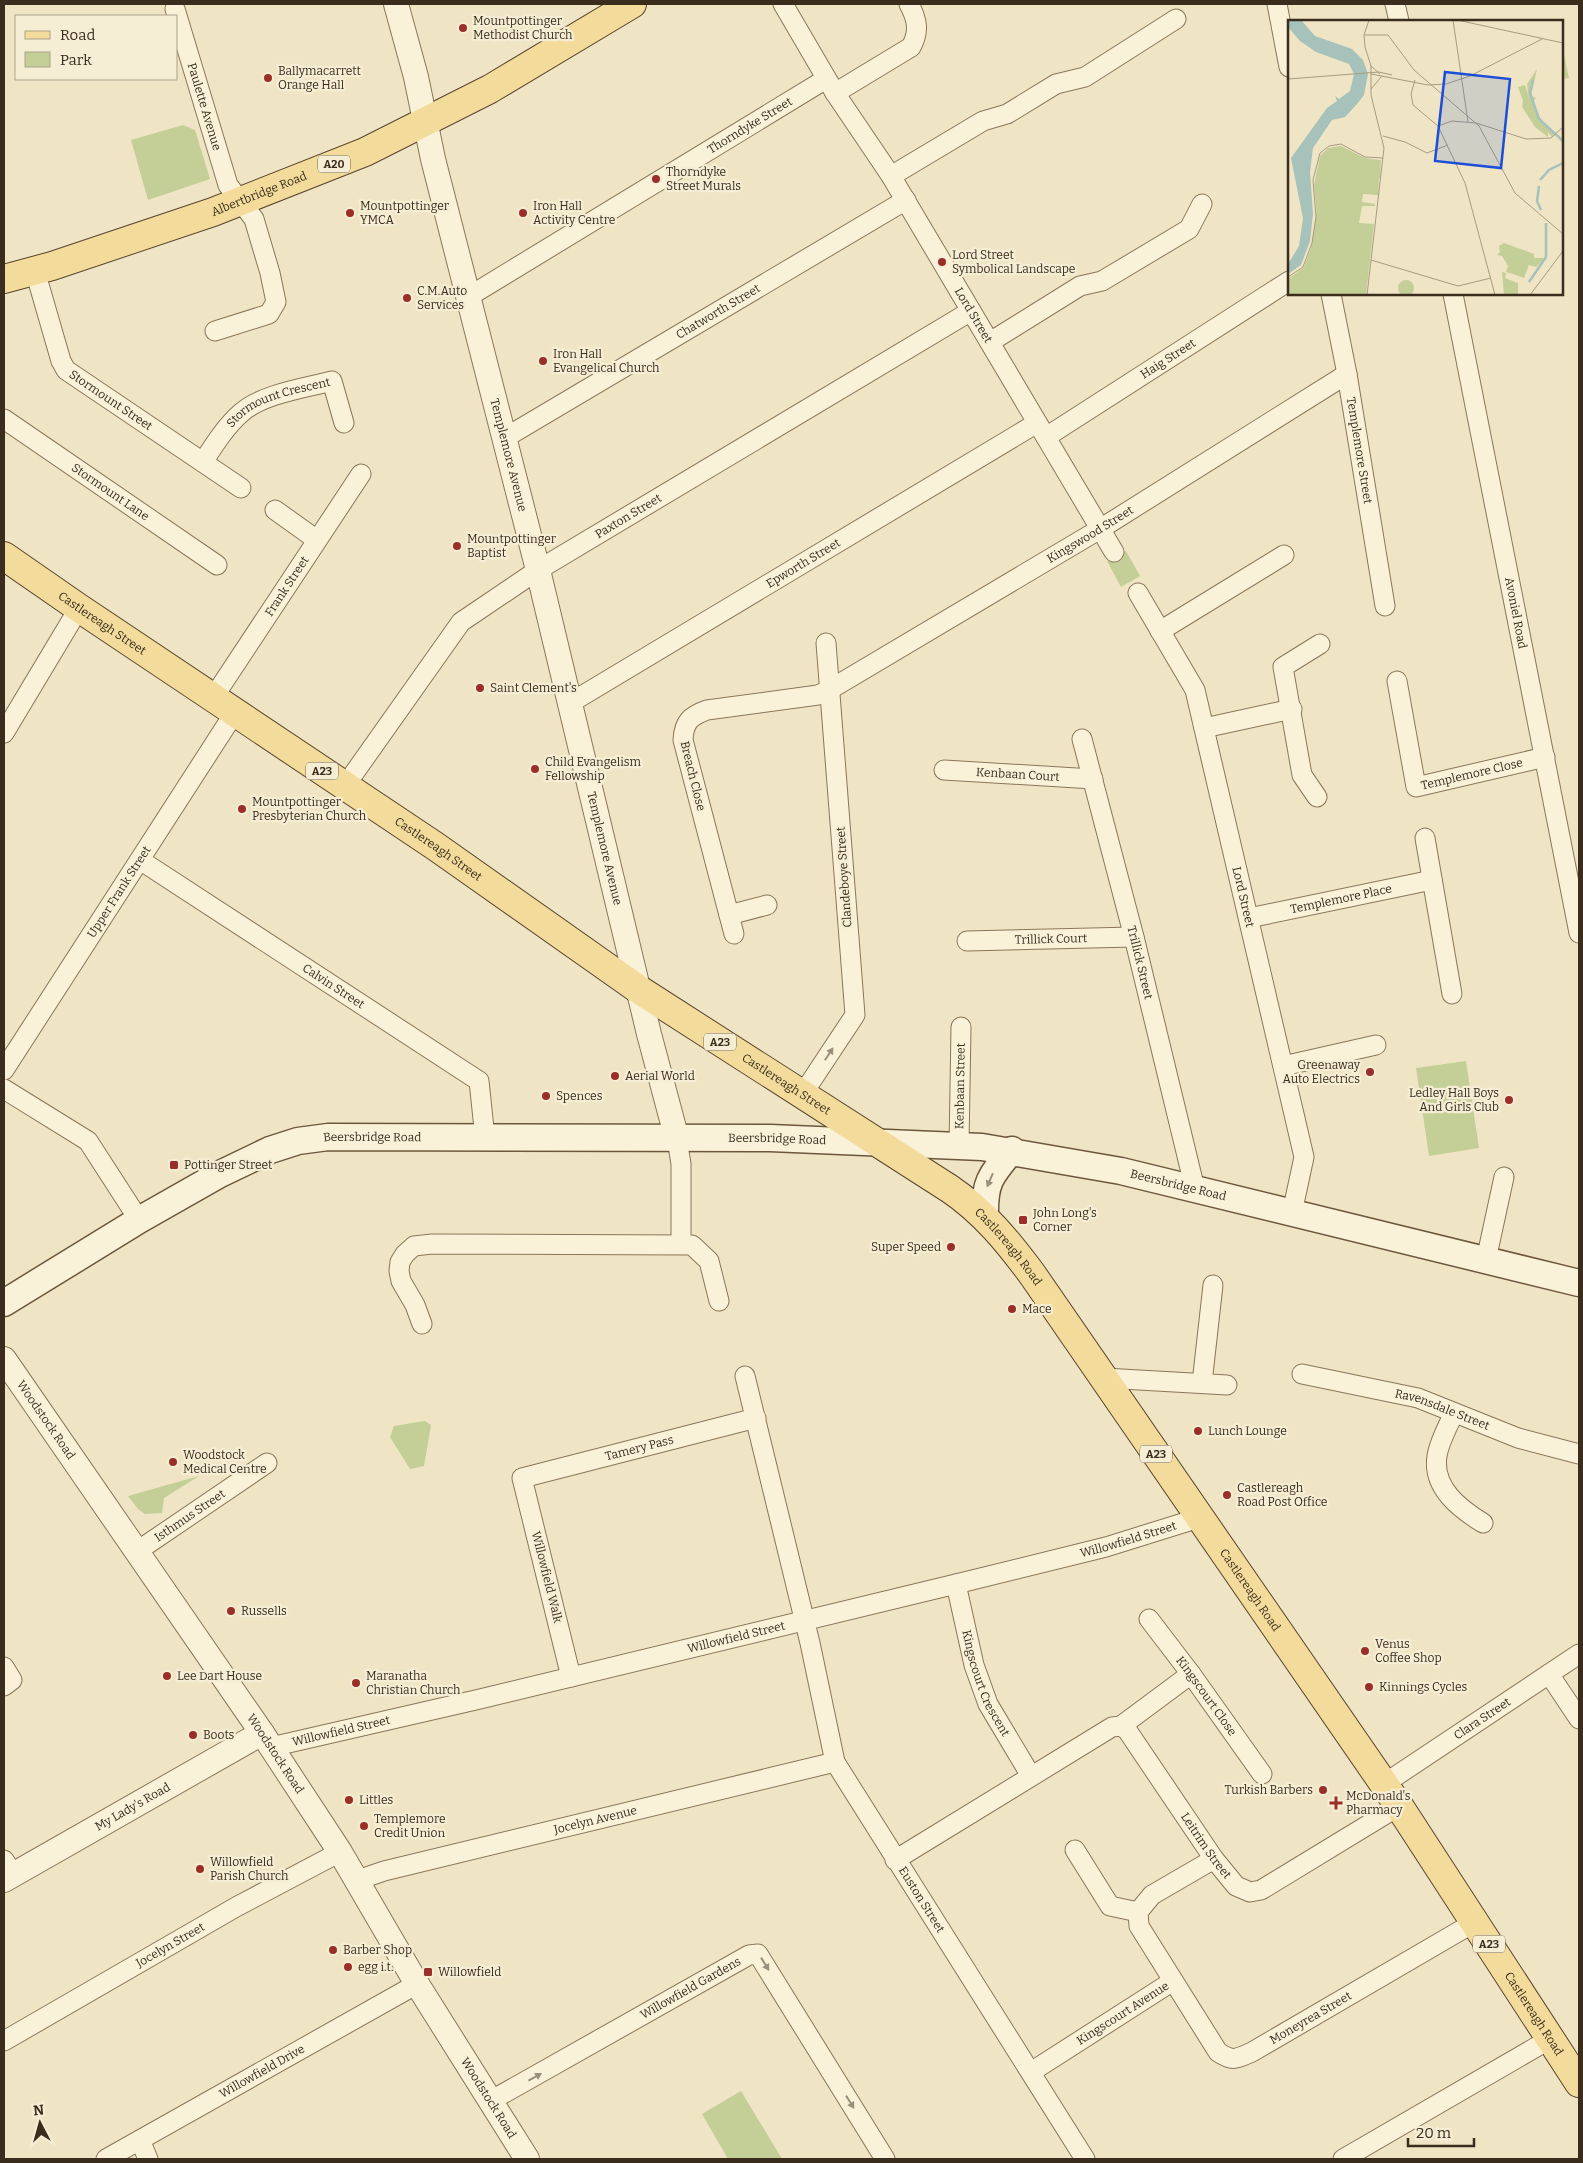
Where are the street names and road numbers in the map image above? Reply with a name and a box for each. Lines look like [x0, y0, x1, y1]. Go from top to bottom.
street label: Paulette Avenue [185, 61, 224, 152]
street label: Thorndyke Street [705, 94, 795, 156]
road number: A20 [318, 156, 350, 172]
street label: Albertbridge Road [209, 169, 309, 219]
street label: Chatworth Street [673, 281, 763, 342]
street label: Lord Street [952, 285, 996, 346]
street label: Haig Street [1138, 336, 1199, 381]
street label: Stormount Street [66, 367, 156, 434]
street label: Stormount Crescent [223, 375, 332, 430]
street label: Templemore Street [1344, 396, 1375, 505]
street label: Templemore Avenue [487, 397, 530, 513]
street label: Stormount Lane [69, 461, 152, 523]
street label: Paxton Street [593, 490, 665, 541]
street label: Kingswood Street [1044, 503, 1136, 566]
street label: Epworth Street [764, 535, 843, 591]
street label: Frank Street [262, 553, 312, 619]
street label: Avoniel Road [1502, 576, 1530, 650]
street label: Castlereagh Street [56, 589, 149, 658]
street label: Breach Close [678, 740, 708, 812]
street label: Templemore Close [1420, 755, 1524, 793]
road number: A23 [306, 762, 338, 779]
street label: Kenbaan Court [976, 765, 1061, 784]
street label: Templemore Avenue [584, 790, 625, 907]
street label: Castlereagh Street [392, 814, 485, 884]
street label: Clandeboye Street [833, 825, 855, 928]
street label: Upper Frank Street [84, 843, 154, 940]
street label: Lord Street [1229, 865, 1257, 929]
street label: Templemore Place [1289, 882, 1393, 916]
street label: Trillick Street [1124, 924, 1156, 1001]
street label: Trillick Court [1015, 931, 1088, 947]
street label: Calvin Street [300, 961, 368, 1012]
road number: A23 [704, 1034, 736, 1050]
street label: Kenbaan Street [952, 1042, 968, 1129]
street label: Castlereagh Street [739, 1050, 834, 1118]
street label: Beersbridge Road [322, 1130, 421, 1145]
street label: Beersbridge Road [728, 1131, 827, 1147]
street label: Beersbridge Road [1129, 1167, 1228, 1203]
street label: Castlereagh Road [972, 1205, 1045, 1288]
street label: Woodstock Road [14, 1378, 78, 1462]
street label: Ravensdale Street [1394, 1386, 1492, 1433]
street label: Tamery Pass [604, 1432, 675, 1463]
road number: A23 [1140, 1446, 1172, 1462]
street label: Isthmus Street [152, 1486, 228, 1544]
street label: Willowfield Street [1079, 1518, 1179, 1560]
street label: Willowfield Walk [529, 1530, 565, 1624]
street label: Castlereagh Road [1217, 1546, 1283, 1634]
street label: Willowfield Street [686, 1618, 787, 1656]
street label: Kingscourt Crescent [959, 1629, 1013, 1739]
street label: Kingscourt Close [1173, 1654, 1240, 1738]
street label: Clara Street [1451, 1694, 1514, 1742]
street label: Woodstock Road [244, 1711, 307, 1796]
street label: Willowfield Street [291, 1713, 392, 1749]
street label: My Lady's Road [93, 1780, 173, 1834]
street label: Jocelyn Avenue [551, 1803, 638, 1837]
street label: Leitrim Street [1178, 1810, 1235, 1882]
street label: Euston Street [896, 1864, 948, 1936]
street label: Jocelyn Street [133, 1919, 208, 1971]
road number: A23 [1473, 1936, 1505, 1952]
street label: Willowfield Gardens [638, 1954, 744, 2022]
street label: Castlereagh Road [1502, 1969, 1566, 2058]
street label: Kingscourt Avenue [1074, 1979, 1171, 2048]
street label: Moneyrea Street [1267, 1988, 1354, 2047]
street label: Willowfield Drive [217, 2042, 307, 2101]
street label: Woodstock Road [458, 2055, 519, 2141]

